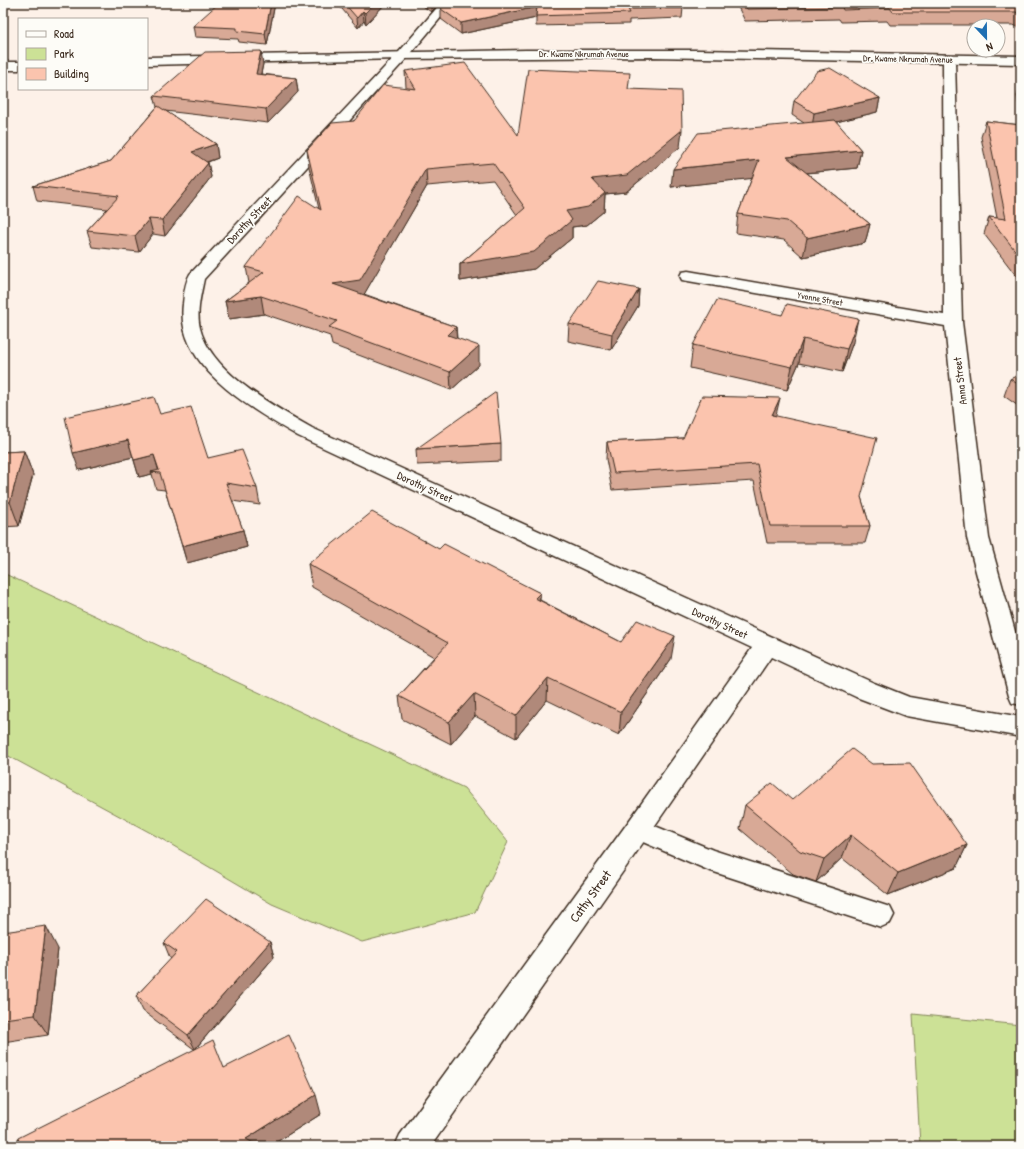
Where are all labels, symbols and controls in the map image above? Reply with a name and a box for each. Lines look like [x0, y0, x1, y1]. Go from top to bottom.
legend [18, 18, 148, 90]
north arrow [966, 18, 1006, 58]
text: Road [54, 25, 74, 42]
text: N [984, 40, 995, 55]
text: Park [54, 45, 74, 62]
street label: Dr. Kwame Nkrumah Avenue [539, 48, 629, 60]
street label: Dr. Kwame Nkrumah Avenue [863, 52, 953, 66]
text: Building [54, 65, 89, 82]
street label: Dorothy Street [224, 193, 275, 247]
street label: Yvonne Street [796, 289, 845, 309]
street label: Anna Street [950, 356, 970, 406]
street label: Dorothy Street [395, 468, 455, 506]
street label: Dorothy Street [690, 604, 750, 642]
street label: Cathy Street [565, 866, 615, 926]

